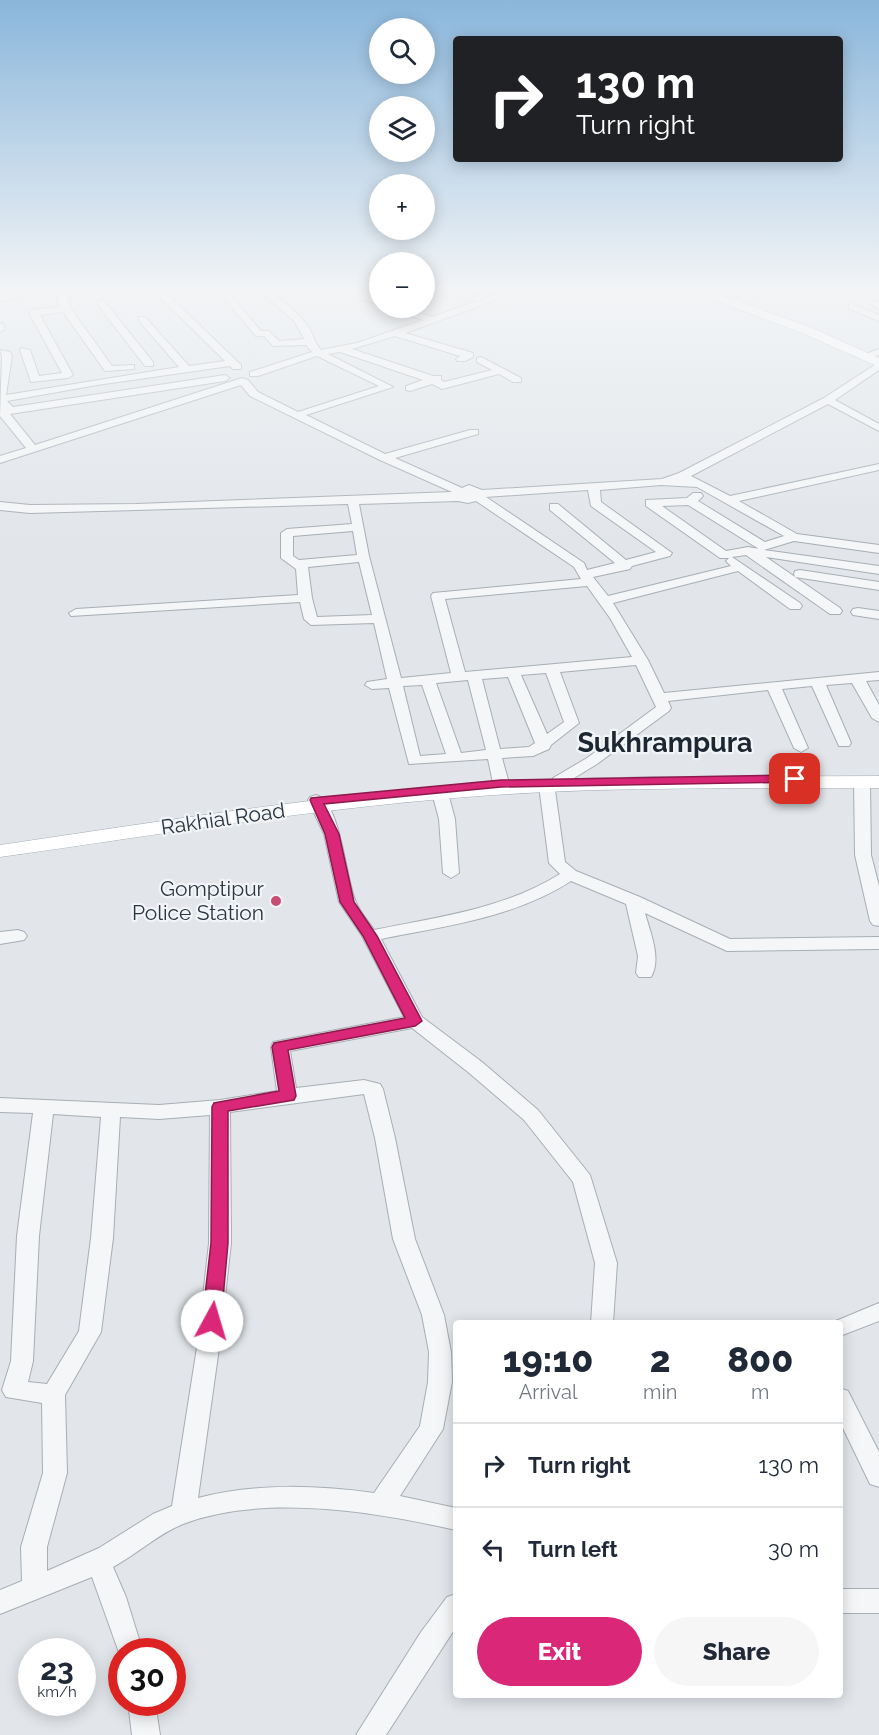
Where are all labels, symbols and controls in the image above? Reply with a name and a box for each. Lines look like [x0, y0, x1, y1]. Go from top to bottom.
map controls [369, 18, 435, 318]
button: search [369, 18, 435, 84]
text: 130 m [576, 59, 695, 108]
icon: right [477, 60, 555, 138]
button: layers [369, 96, 435, 162]
text: Turn right [576, 109, 695, 140]
button: + [369, 174, 435, 240]
button: − [369, 252, 435, 318]
district label: Sukhrampura [577, 727, 753, 758]
pin [769, 753, 820, 804]
icon: arrive [778, 762, 811, 795]
street label: Rakhial Road [159, 797, 287, 840]
place label: Gomptipur Police Station [132, 876, 265, 925]
marker: Gomptipur Police Station [269, 894, 283, 908]
position arrow [180, 1289, 244, 1353]
text: 19:10 [503, 1338, 593, 1380]
text: 2 [650, 1338, 671, 1380]
text: 800 [727, 1338, 793, 1380]
text: Arrival [519, 1380, 577, 1404]
text: min [643, 1380, 677, 1404]
text: m [751, 1380, 769, 1404]
icon: right [477, 1449, 510, 1482]
text: Turn right [528, 1452, 631, 1478]
text: 130 m [759, 1452, 819, 1478]
icon: left [477, 1533, 510, 1566]
text: Turn left [528, 1536, 618, 1562]
text: 30 m [768, 1536, 819, 1562]
button: Exit [477, 1617, 642, 1686]
button: Share [654, 1617, 819, 1686]
speed limit sign: 30 [108, 1638, 186, 1716]
text: 23 [40, 1652, 74, 1687]
text: km/h [37, 1683, 77, 1701]

